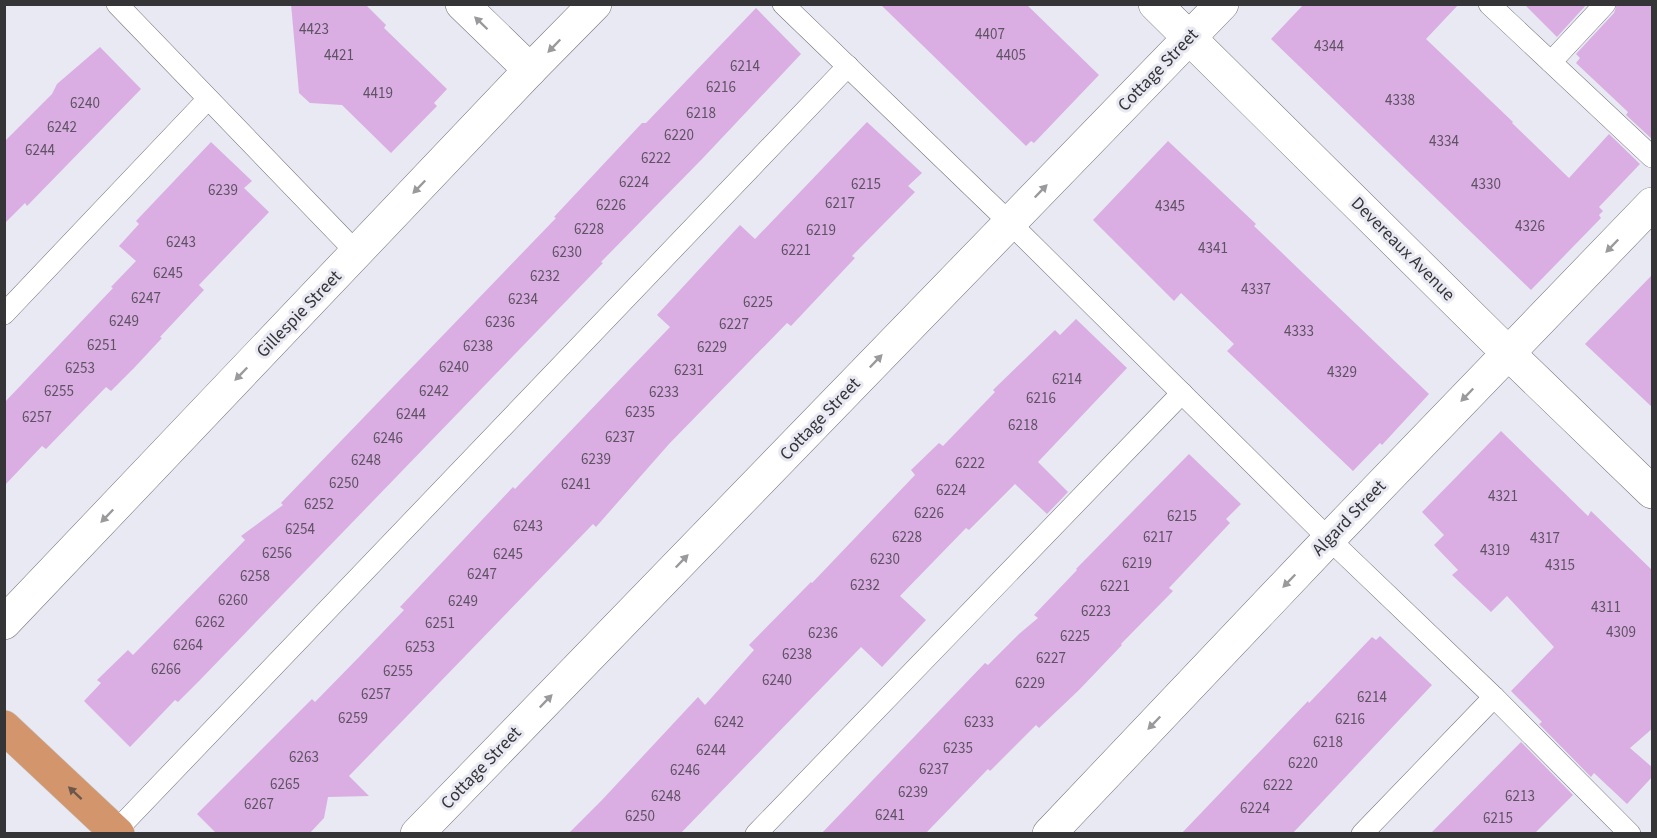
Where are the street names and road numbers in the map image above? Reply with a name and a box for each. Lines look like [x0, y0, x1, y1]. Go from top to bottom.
street label: Cottage Street [1112, 23, 1204, 117]
street label: Devereaux Avenue [1345, 191, 1461, 307]
street label: Gillespie Street [251, 265, 347, 363]
street label: Cottage Street [774, 372, 866, 466]
street label: Algard Street [1306, 474, 1392, 562]
street label: Cottage Street [435, 721, 527, 815]

